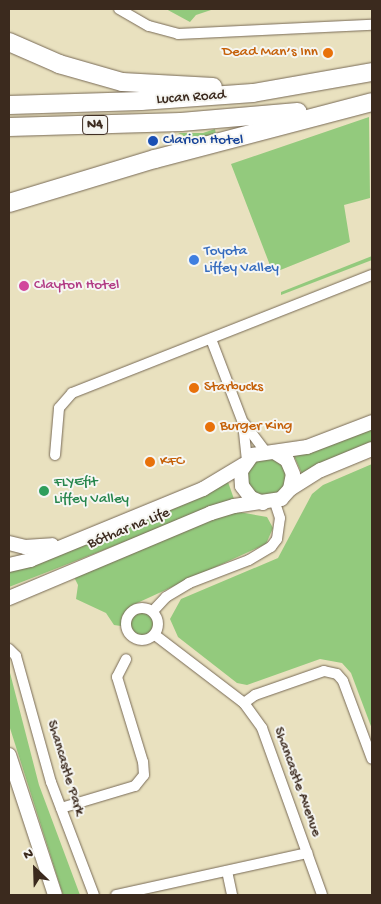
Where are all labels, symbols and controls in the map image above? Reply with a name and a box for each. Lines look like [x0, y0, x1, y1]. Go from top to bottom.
place label: Dead Man’s Inn [222, 44, 318, 62]
marker: Dead Man’s Inn [322, 47, 334, 59]
street label: Lucan Road [156, 87, 226, 109]
road number: N4 [81, 114, 109, 136]
place label: Clarion Hotel [163, 132, 243, 150]
marker: Clarion Hotel [147, 135, 159, 147]
place label: Toyota Liffey Valley [204, 242, 279, 277]
marker: Toyota Liffey Valley [188, 254, 200, 266]
place label: Clayton Hotel [34, 277, 119, 295]
marker: Clayton Hotel [18, 280, 30, 292]
place label: Starbucks [204, 379, 263, 397]
marker: Starbucks [188, 382, 200, 394]
place label: Burger King [220, 418, 292, 436]
marker: Burger King [204, 421, 216, 433]
place label: KFC [160, 453, 184, 471]
marker: KFC [144, 456, 156, 468]
place label: FLYEfit Liffey Valley [54, 473, 129, 508]
marker: FLYEfit Liffey Valley [38, 485, 50, 497]
street label: Bóthar na Life [85, 504, 173, 554]
street label: Shancastle Park [42, 718, 88, 818]
street label: Shancastle Avenue [269, 725, 325, 839]
north arrow [10, 844, 60, 894]
text: N [21, 845, 36, 864]

